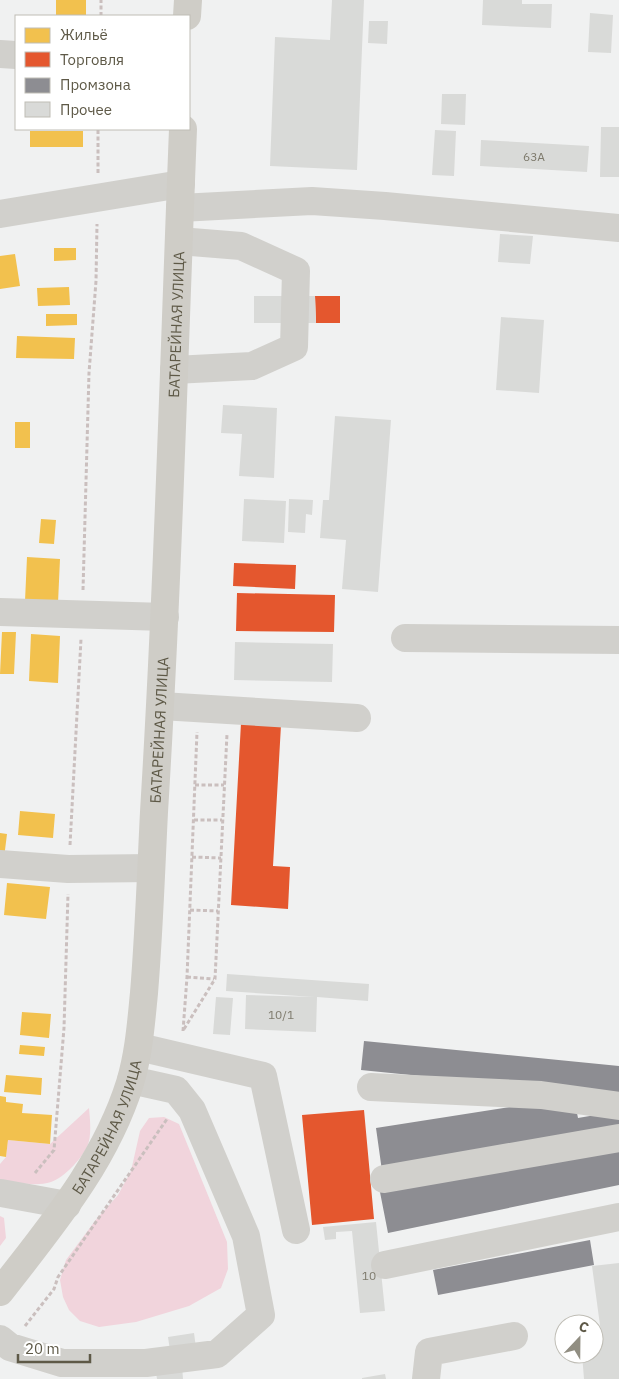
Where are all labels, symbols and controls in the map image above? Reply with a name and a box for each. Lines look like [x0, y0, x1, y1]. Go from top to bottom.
legend [15, 15, 190, 130]
text: Жильё [60, 25, 108, 44]
text: Торговля [60, 50, 124, 69]
text: Промзона [60, 75, 131, 94]
text: Прочее [60, 100, 112, 119]
house number: 63А [523, 149, 545, 164]
street label: БАТАРЕЙНАЯ УЛИЦА [164, 250, 188, 398]
street label: БАТАРЕЙНАЯ УЛИЦА [145, 656, 172, 804]
house number: 10/1 [268, 1007, 294, 1022]
street label: БАТАРЕЙНАЯ УЛИЦА [67, 1057, 145, 1198]
house number: 10 [362, 1268, 376, 1283]
north arrow [554, 1314, 604, 1364]
text: С [576, 1317, 591, 1337]
scale bar [18, 1332, 90, 1364]
text: 20 m [25, 1339, 60, 1358]

